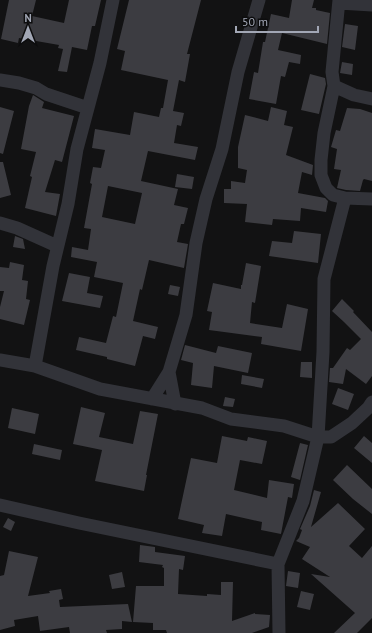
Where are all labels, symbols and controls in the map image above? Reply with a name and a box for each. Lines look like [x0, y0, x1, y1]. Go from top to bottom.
north arrow [8, 8, 48, 48]
scale bar [236, 8, 318, 34]
text: N [24, 11, 32, 25]
text: 50 m [242, 14, 268, 29]

